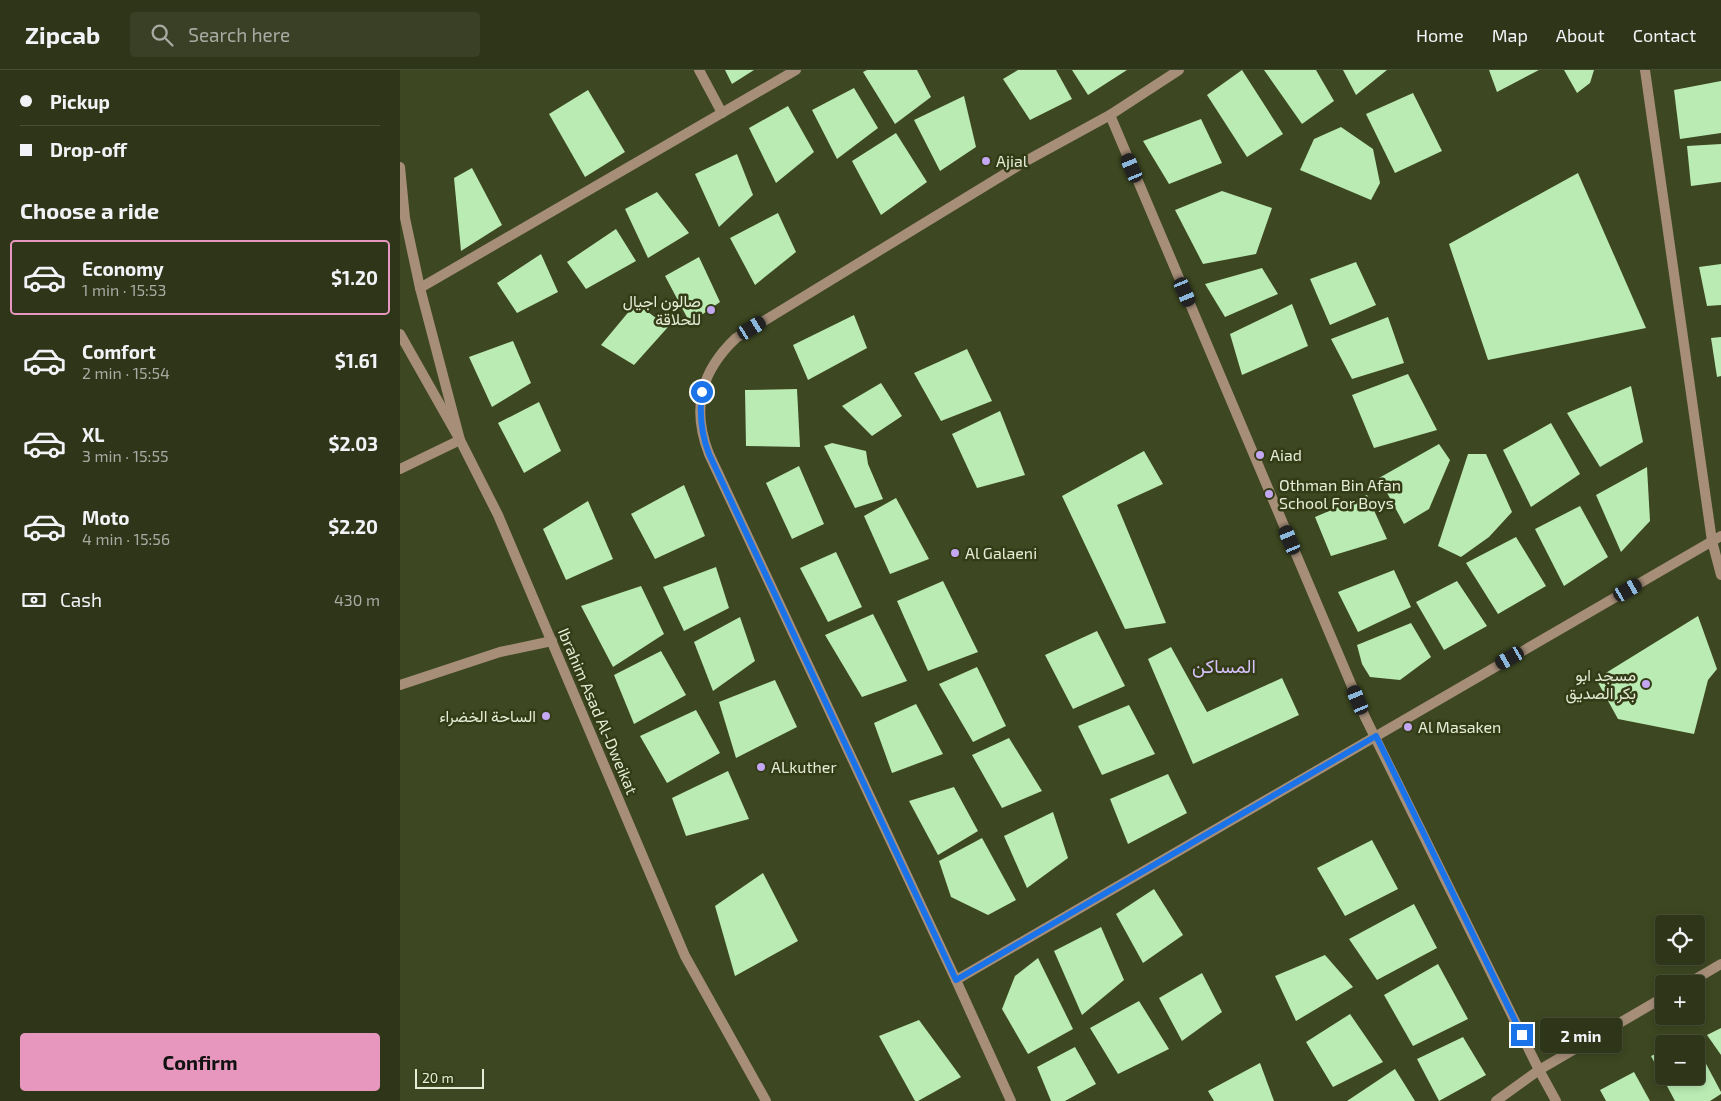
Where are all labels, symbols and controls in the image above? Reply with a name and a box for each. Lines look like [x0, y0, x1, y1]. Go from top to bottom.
search box [130, 12, 480, 57]
text: Zipcab [25, 20, 100, 49]
icon: search [148, 21, 176, 49]
text: Search here [188, 23, 290, 46]
text: Home [1416, 24, 1464, 46]
text: Map [1492, 24, 1528, 46]
text: About [1556, 24, 1605, 46]
text: Contact [1633, 24, 1696, 46]
text: Pickup [50, 90, 110, 113]
text: Drop-off [50, 138, 127, 161]
place label: Ajial [996, 151, 1028, 171]
car [1119, 151, 1144, 185]
marker: Ajial [980, 155, 992, 167]
text: Choose a ride [20, 197, 159, 223]
icon: car [22, 255, 67, 300]
text: Economy [82, 257, 164, 280]
text: $1.20 [331, 266, 378, 289]
car [1172, 275, 1197, 309]
text: 1 min · 15:53 [82, 280, 166, 299]
place label: صالون اجيال للحلاقة [623, 291, 701, 328]
marker: صالون اجيال للحلاقة [705, 304, 717, 316]
car [735, 314, 768, 342]
icon: car [22, 338, 67, 383]
text: Comfort [82, 340, 156, 363]
text: $1.61 [335, 349, 378, 372]
text: 2 min · 15:54 [82, 363, 170, 382]
route start [691, 381, 713, 403]
icon: car [22, 421, 67, 466]
text: XL [82, 423, 104, 446]
text: $2.03 [329, 432, 378, 455]
place label: Aiad [1270, 445, 1302, 464]
text: 3 min · 15:55 [82, 446, 169, 465]
marker: Aiad [1254, 449, 1266, 461]
place label: Othman Bin Afan School For Boys [1279, 475, 1401, 512]
marker: Othman Bin Afan School For Boys [1263, 488, 1275, 500]
icon: car [22, 504, 67, 549]
text: Moto [82, 506, 130, 529]
text: $2.20 [328, 515, 378, 538]
car [1277, 523, 1302, 557]
text: 4 min · 15:56 [82, 529, 170, 548]
place label: Al Galaeni [965, 543, 1037, 562]
marker: Al Galaeni [949, 547, 961, 559]
car [1611, 576, 1644, 604]
icon: cash [20, 586, 48, 614]
text: Cash [60, 588, 102, 611]
text: 430 m [334, 590, 380, 609]
street label: Ibrahim Asad Al-Dweikat [555, 625, 642, 797]
car [1493, 644, 1526, 672]
district label: المساكن [1192, 654, 1256, 678]
place label: مسجد ابو بكر الصديق [1565, 665, 1636, 704]
marker: مسجد ابو بكر الصديق [1640, 678, 1652, 690]
car [1345, 683, 1370, 717]
place label: الساحة الخضراء [439, 706, 536, 727]
marker: الساحة الخضراء [540, 710, 552, 722]
place label: Al Masaken [1418, 717, 1501, 736]
marker: Al Masaken [1402, 721, 1414, 733]
place label: ALkuther [771, 757, 837, 776]
marker: ALkuther [755, 761, 767, 773]
map controls [1655, 915, 1705, 1085]
button: locate [1655, 915, 1705, 965]
button: + [1655, 975, 1705, 1025]
callout: 2 min [1540, 1018, 1622, 1052]
route end [1511, 1024, 1533, 1046]
text: 2 min [1561, 1026, 1601, 1045]
button: Confirm [20, 1033, 380, 1091]
button: − [1655, 1035, 1705, 1085]
scale bar [415, 1066, 484, 1089]
text: 20 m [422, 1069, 454, 1086]

